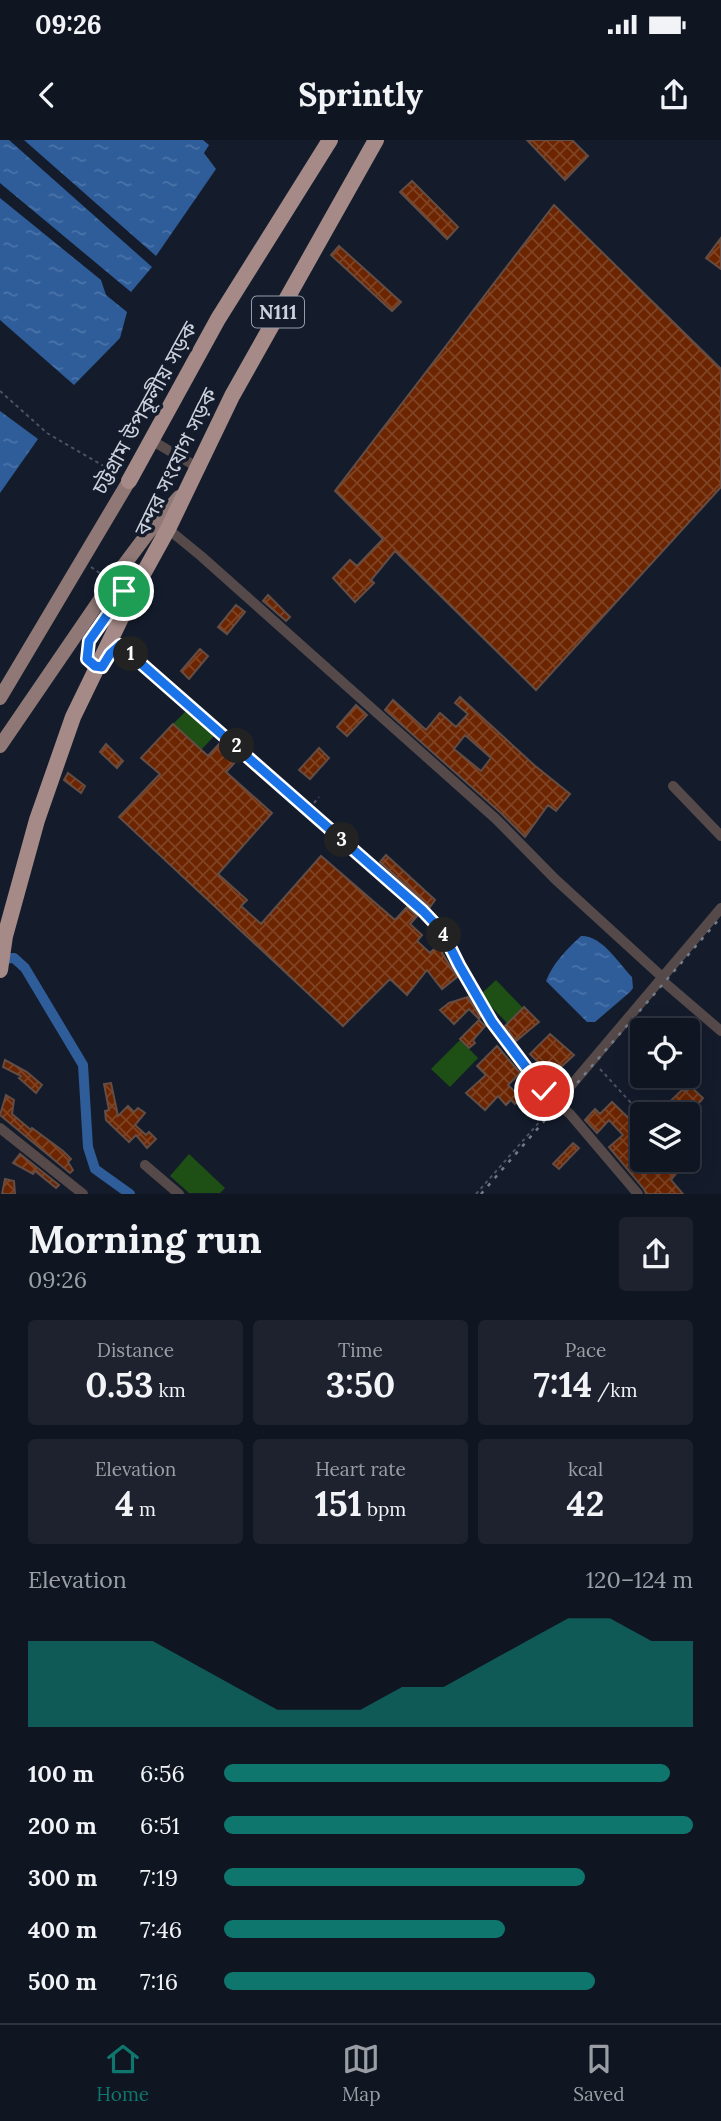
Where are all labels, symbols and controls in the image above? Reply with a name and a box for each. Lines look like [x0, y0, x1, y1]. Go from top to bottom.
text: 09:26 [35, 8, 102, 41]
text: Sprintly [298, 74, 423, 115]
icon: back [28, 76, 66, 114]
icon: share [655, 76, 693, 114]
road number: N111 [252, 296, 304, 328]
street label: চট্টগ্রাম উপকূলীয় সড়ক [85, 316, 204, 500]
street label: বন্দর সংযোগ সড়ক [128, 383, 223, 541]
pin [94, 561, 154, 621]
icon: arrive [105, 572, 143, 610]
pin: 1 [114, 636, 148, 672]
text: 1 [127, 641, 134, 665]
pin: 2 [219, 728, 254, 764]
text: 2 [231, 733, 242, 757]
pin: 3 [324, 822, 360, 858]
text: 3 [336, 827, 347, 851]
pin: 4 [426, 918, 462, 952]
text: 4 [438, 922, 449, 946]
map controls [630, 1018, 700, 1172]
button: locate [630, 1018, 700, 1088]
pin [514, 1061, 574, 1121]
icon: check [525, 1072, 563, 1110]
button: layers [630, 1102, 700, 1172]
text: Morning run [28, 1215, 262, 1263]
button: share [619, 1217, 693, 1291]
text: 09:26 [28, 1265, 87, 1294]
text: Distance [97, 1338, 174, 1362]
text: Time [338, 1338, 383, 1362]
text: Pace [565, 1338, 606, 1362]
text: 0.53 [85, 1362, 154, 1407]
text: 3:50 [326, 1362, 395, 1407]
text: 7:14 [534, 1362, 592, 1407]
text: km [154, 1378, 186, 1402]
text: /km [592, 1378, 637, 1402]
text: Elevation [95, 1457, 176, 1481]
text: Heart rate [315, 1457, 406, 1481]
text: kcal [568, 1457, 603, 1481]
text: 4 [115, 1481, 134, 1526]
text: 151 [315, 1481, 362, 1526]
text: 42 [567, 1481, 604, 1526]
text: m [134, 1497, 156, 1521]
text: bpm [362, 1497, 406, 1521]
text: Elevation [28, 1565, 127, 1594]
text: 120–124 m [586, 1565, 693, 1594]
text: 100 m [28, 1759, 94, 1788]
text: 6:56 [140, 1759, 185, 1788]
text: 200 m [28, 1811, 97, 1840]
text: 6:51 [140, 1811, 180, 1840]
text: 300 m [28, 1863, 97, 1892]
text: 7:19 [140, 1863, 178, 1892]
text: 400 m [28, 1915, 97, 1944]
text: 7:46 [140, 1915, 182, 1944]
text: 500 m [28, 1967, 97, 1996]
text: 7:16 [140, 1967, 178, 1996]
tab: Home [96, 2040, 149, 2106]
tab: Map [342, 2040, 380, 2106]
tab: Saved [573, 2040, 625, 2106]

